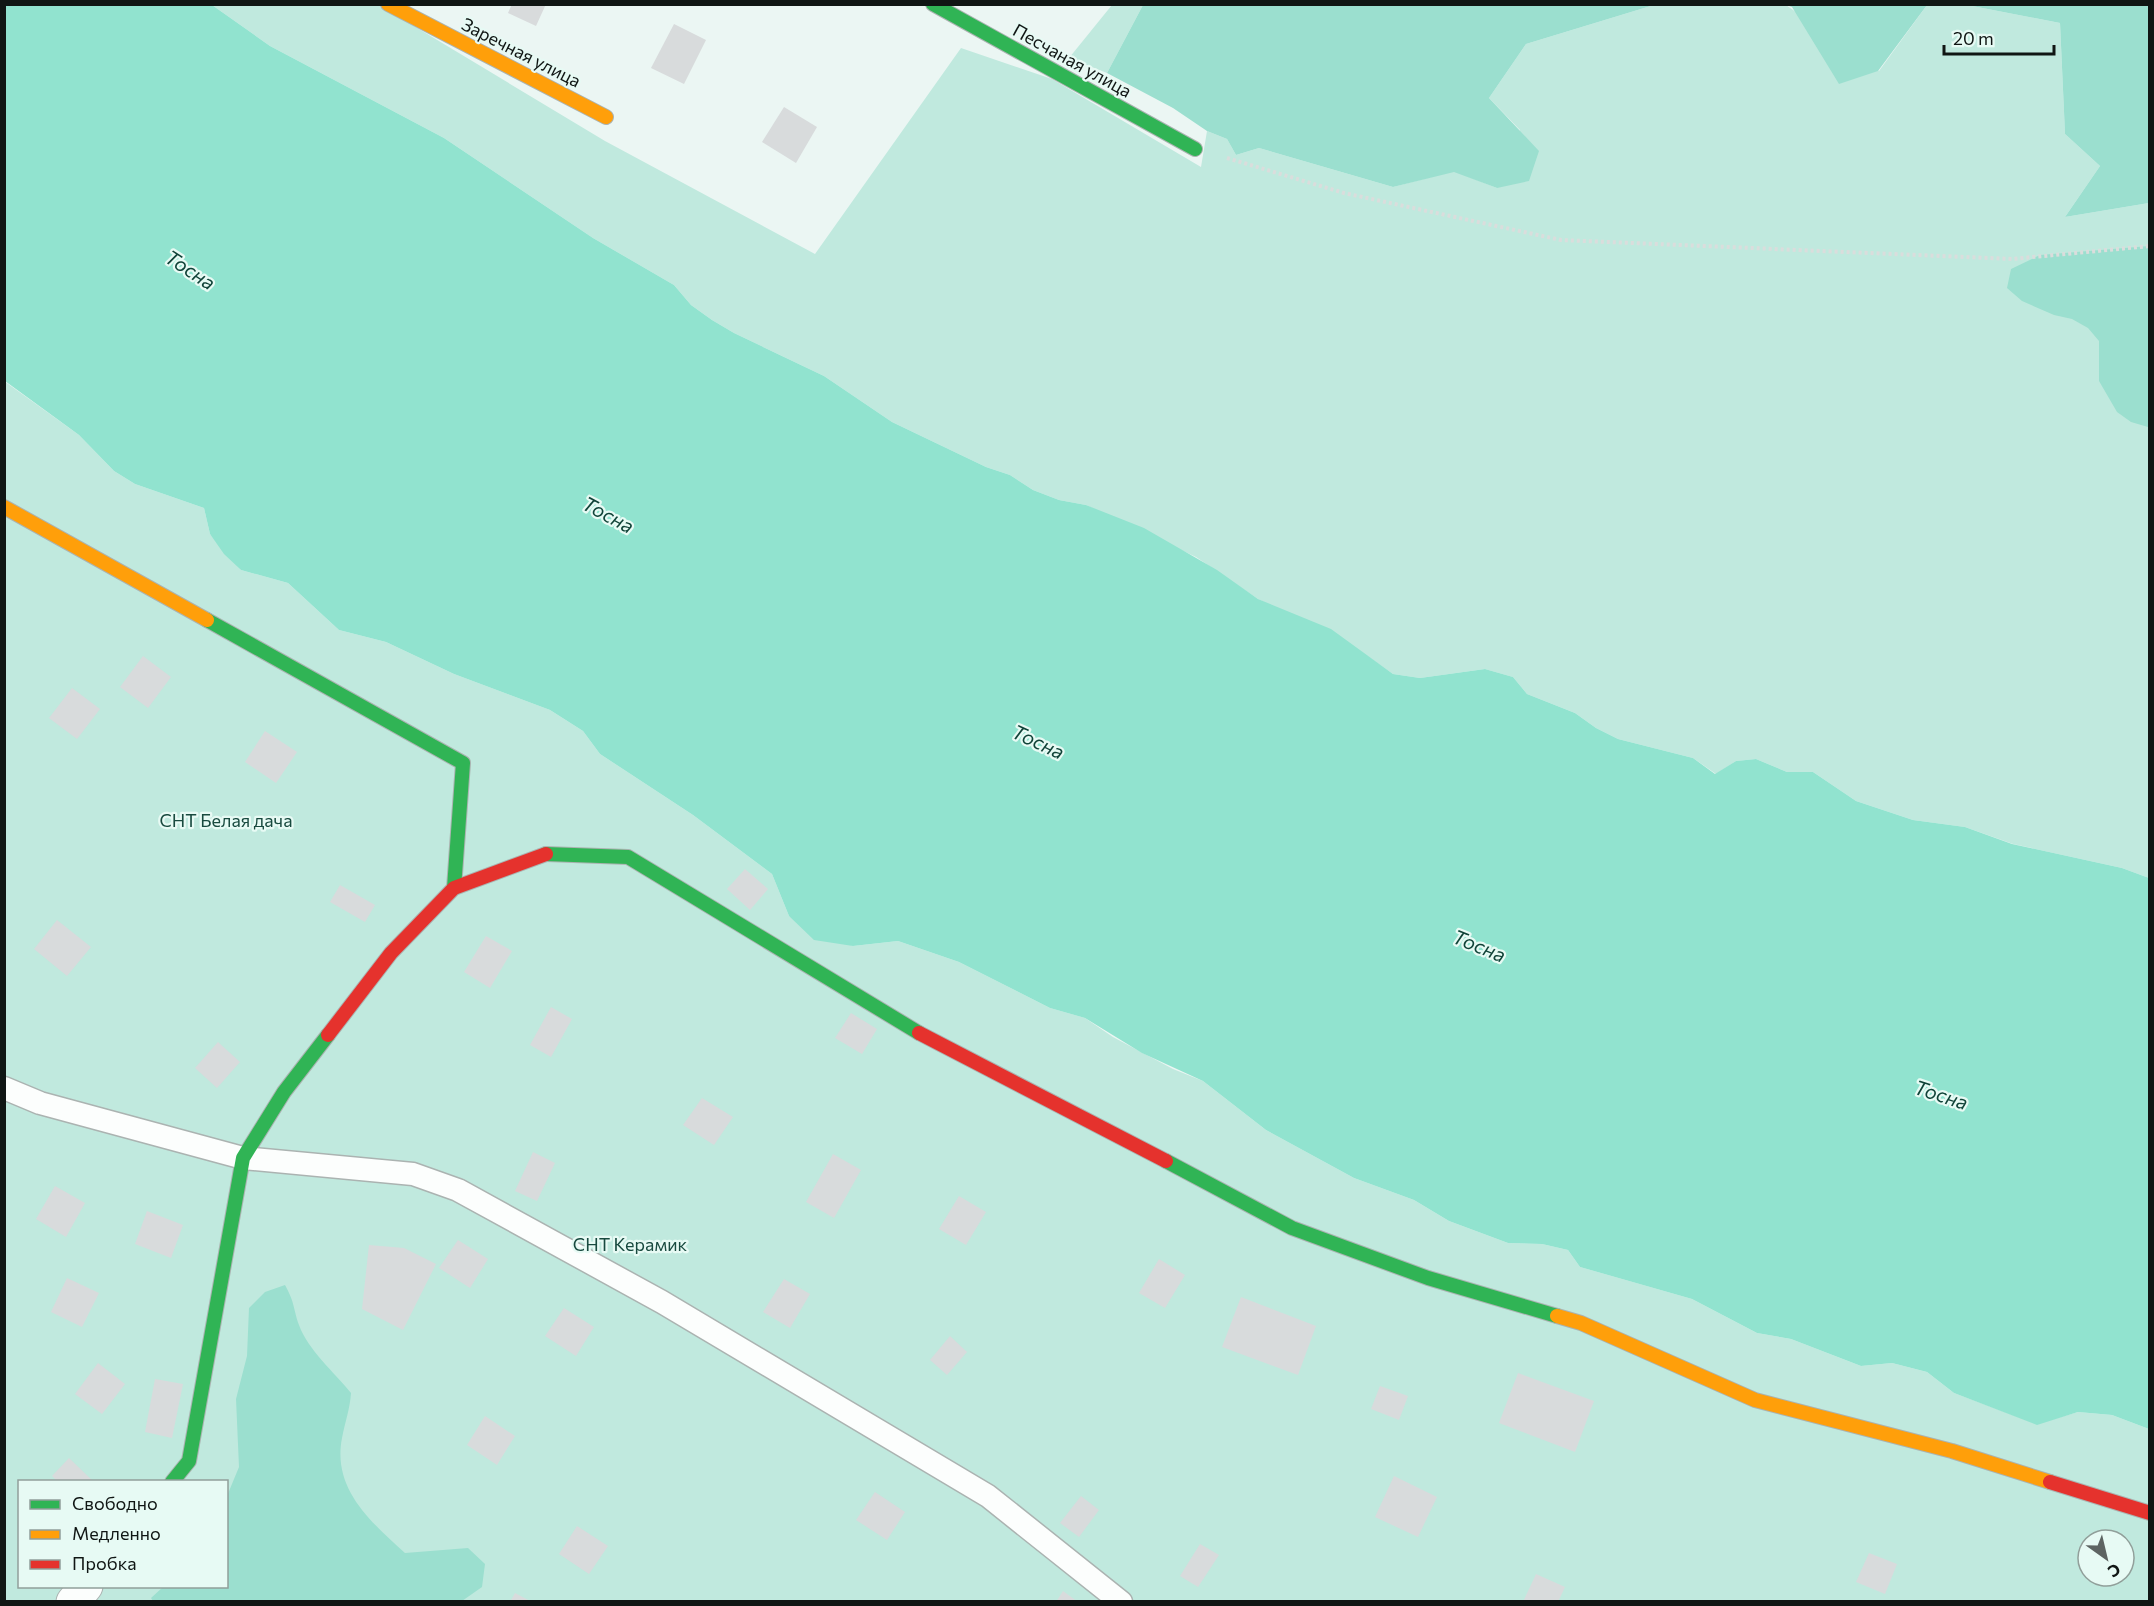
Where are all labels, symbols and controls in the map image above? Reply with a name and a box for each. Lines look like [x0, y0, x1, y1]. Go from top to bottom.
street label: Заречная улица [458, 13, 585, 92]
street label: Песчаная улица [1009, 18, 1136, 102]
scale bar [1944, 18, 2054, 56]
text: 20 m [1953, 27, 1994, 49]
water label: Тосна [161, 244, 220, 294]
water label: Тосна [579, 491, 638, 538]
water label: Тосна [1008, 719, 1068, 764]
park label: СНТ Белая дача [160, 809, 293, 831]
water label: Тосна [1449, 924, 1509, 966]
water label: Тосна [1912, 1074, 1971, 1114]
park label: СНТ Керамик [573, 1233, 688, 1255]
legend [18, 1480, 228, 1588]
text: Свободно [72, 1492, 158, 1514]
text: Медленно [72, 1522, 161, 1544]
north arrow [2076, 1528, 2136, 1588]
text: Пробка [72, 1552, 137, 1574]
text: С [2105, 1560, 2125, 1582]

